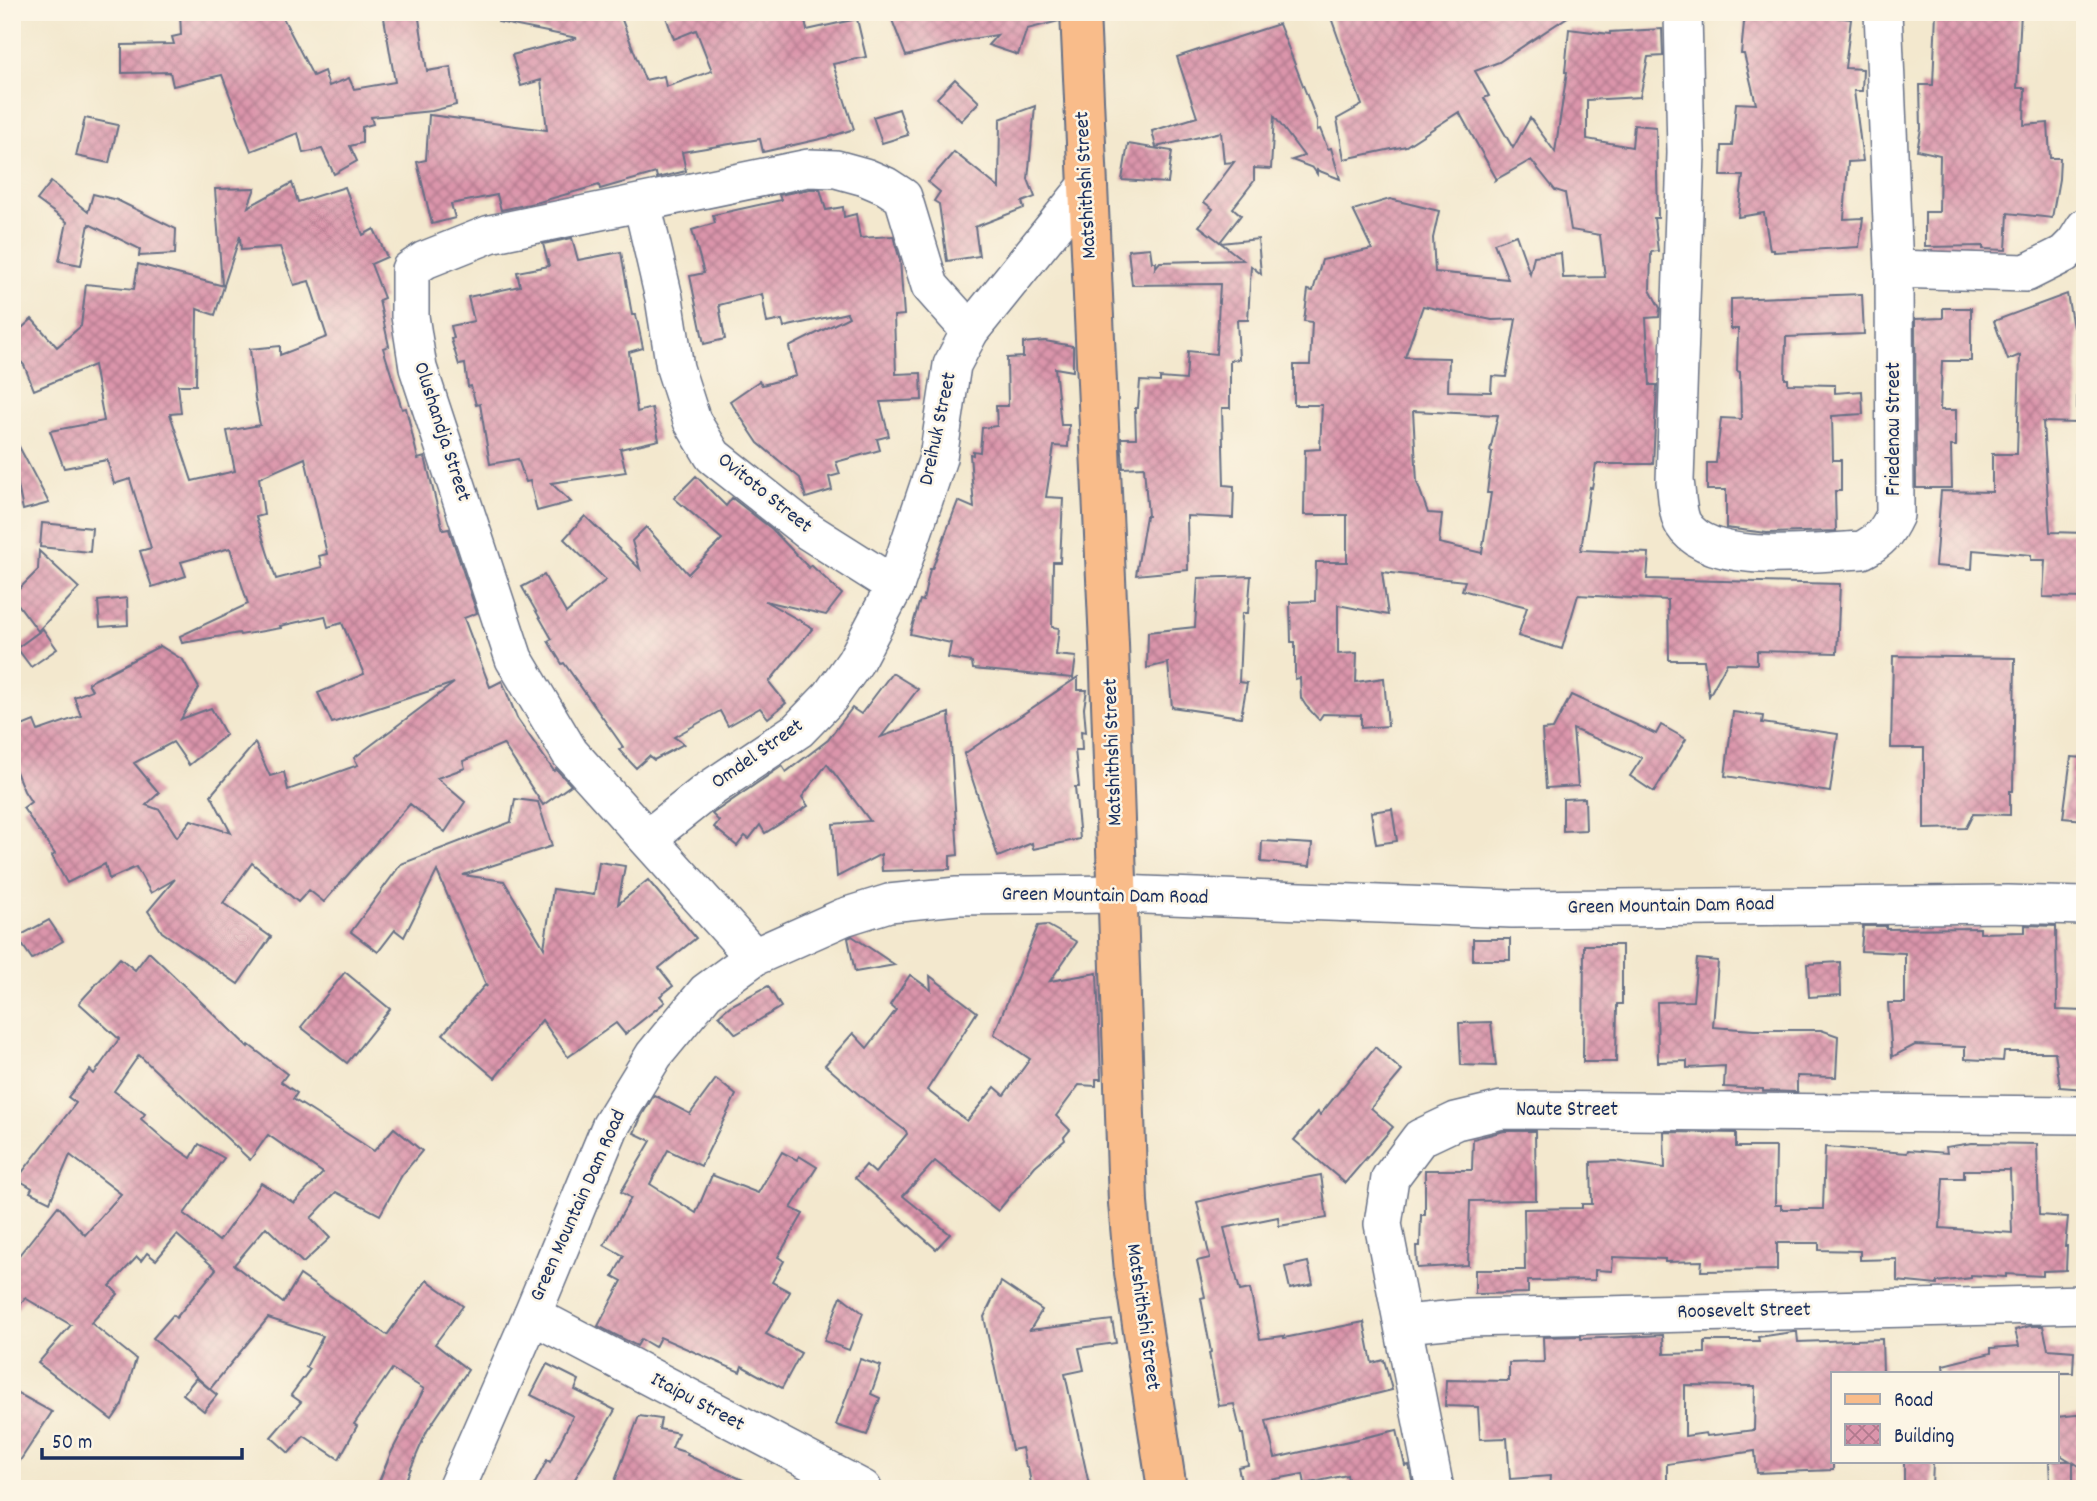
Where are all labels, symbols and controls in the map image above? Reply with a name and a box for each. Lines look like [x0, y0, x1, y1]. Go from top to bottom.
street label: Matshithshi Street [1068, 110, 1106, 260]
street label: Olushandja Street [404, 358, 478, 506]
street label: Friedenau Street [1880, 362, 1910, 496]
street label: Dreihuk Street [912, 369, 966, 488]
street label: Ovitoto Street [710, 446, 818, 542]
street label: Matshithshi Street [1096, 677, 1132, 826]
street label: Omdel Street [706, 712, 810, 798]
street label: Green Mountain Dam Road [1001, 880, 1209, 914]
street label: Green Mountain Dam Road [1567, 890, 1775, 924]
street label: Naute Street [1516, 1096, 1618, 1126]
street label: Green Mountain Dam Road [523, 1105, 635, 1307]
street label: Matshithshi Street [1117, 1242, 1167, 1392]
street label: Roosevelt Street [1677, 1296, 1811, 1328]
street label: Itaipu Street [645, 1366, 750, 1440]
legend [1831, 1372, 2058, 1462]
text: Road [1894, 1387, 1933, 1417]
scale bar [42, 1417, 242, 1461]
text: Building [1894, 1423, 1954, 1453]
text: 50 m [52, 1429, 92, 1459]

